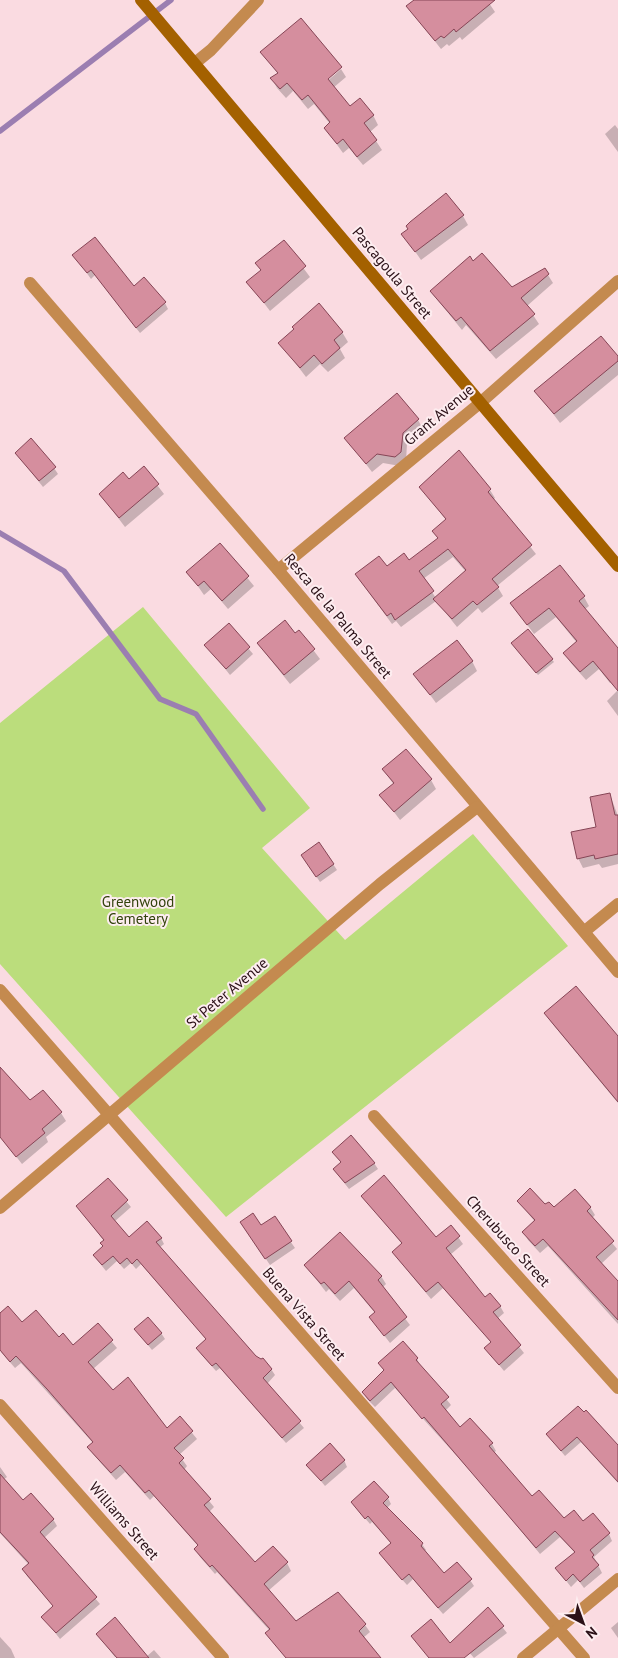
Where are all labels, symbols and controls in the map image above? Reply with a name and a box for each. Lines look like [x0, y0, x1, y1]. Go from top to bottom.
street label: Pascagoula Street [348, 223, 436, 323]
street label: Grant Avenue [400, 380, 477, 449]
street label: Resca de la Palma Street [280, 549, 396, 682]
park label: Greenwood Cemetery [102, 892, 174, 928]
street label: St Peter Avenue [182, 953, 271, 1032]
street label: Cherubusco Street [462, 1191, 555, 1290]
street label: Buena Vista Street [259, 1263, 350, 1364]
street label: Williams Street [85, 1478, 164, 1564]
north arrow [558, 1598, 608, 1648]
text: N [582, 1623, 601, 1643]

